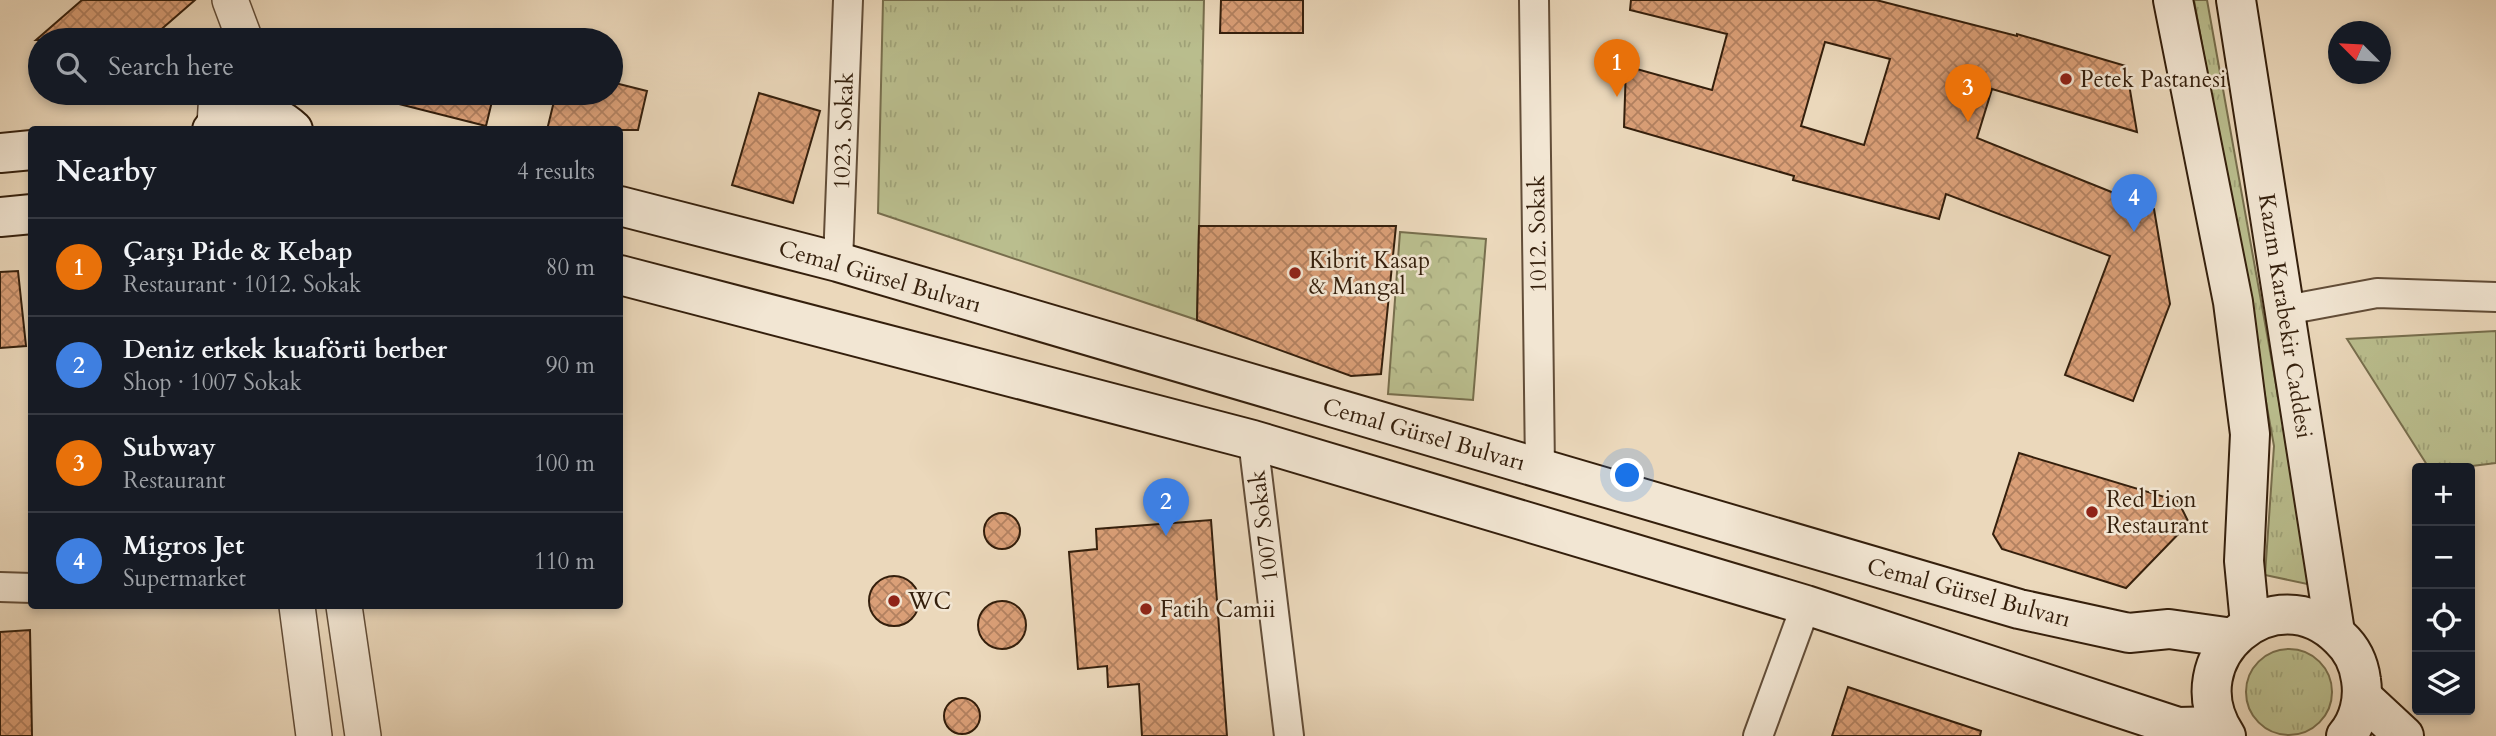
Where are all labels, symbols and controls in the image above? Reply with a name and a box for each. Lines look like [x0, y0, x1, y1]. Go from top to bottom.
north arrow [2328, 21, 2391, 84]
search box [28, 28, 623, 105]
pin: 1 [1594, 39, 1640, 97]
icon: search [52, 48, 90, 86]
text: Search here [108, 49, 234, 84]
pin: 3 [1945, 64, 1991, 122]
place label: Petek Pastanesi [2080, 64, 2226, 95]
street label: 1023. Sokak [826, 71, 861, 190]
marker: Petek Pastanesi [2058, 71, 2074, 87]
text: Nearby [56, 151, 157, 192]
text: 4 results [517, 156, 595, 187]
street label: 1012. Sokak [1521, 174, 1554, 293]
pin: 4 [2111, 174, 2157, 232]
street label: Kazım Karabekir Caddesi [2251, 191, 2320, 441]
street label: Cemal Gürsel Bulvarı [775, 233, 985, 320]
text: Çarşı Pide & Kebap [123, 234, 353, 269]
place label: Kibrit Kasap & Mangal [1309, 245, 1430, 302]
text: 1 [73, 252, 85, 283]
text: 80 m [546, 252, 595, 283]
marker: Kibrit Kasap & Mangal [1287, 265, 1303, 281]
text: Restaurant · 1012. Sokak [123, 269, 361, 300]
text: Deniz erkek kuaförü berber [123, 332, 447, 367]
text: 2 [73, 350, 85, 381]
text: 90 m [546, 350, 595, 381]
text: Shop · 1007 Sokak [123, 367, 302, 398]
street label: Cemal Gürsel Bulvarı [1319, 391, 1529, 478]
text: Subway [123, 430, 216, 465]
text: 3 [73, 448, 85, 479]
text: 100 m [534, 448, 595, 479]
your location [1610, 458, 1644, 492]
map controls [2412, 463, 2475, 715]
button: + [2412, 463, 2475, 526]
text: Restaurant [123, 465, 226, 496]
street label: 1007 Sokak [1241, 468, 1286, 583]
pin: 2 [1143, 478, 1189, 536]
place label: Red Lion Restaurant [2106, 484, 2209, 541]
marker: Red Lion Restaurant [2084, 504, 2100, 520]
button: − [2412, 526, 2475, 589]
text: Migros Jet [123, 528, 244, 563]
text: 4 [73, 546, 85, 577]
text: 110 m [534, 546, 595, 577]
street label: Cemal Gürsel Bulvarı [1864, 550, 2074, 635]
text: Supermarket [123, 563, 246, 594]
place label: WC [907, 586, 951, 617]
button: locate [2412, 589, 2475, 652]
marker: WC [886, 593, 902, 609]
place label: Fatih Camii [1160, 594, 1276, 625]
marker: Fatih Camii [1138, 601, 1154, 617]
button: layers [2412, 652, 2475, 715]

